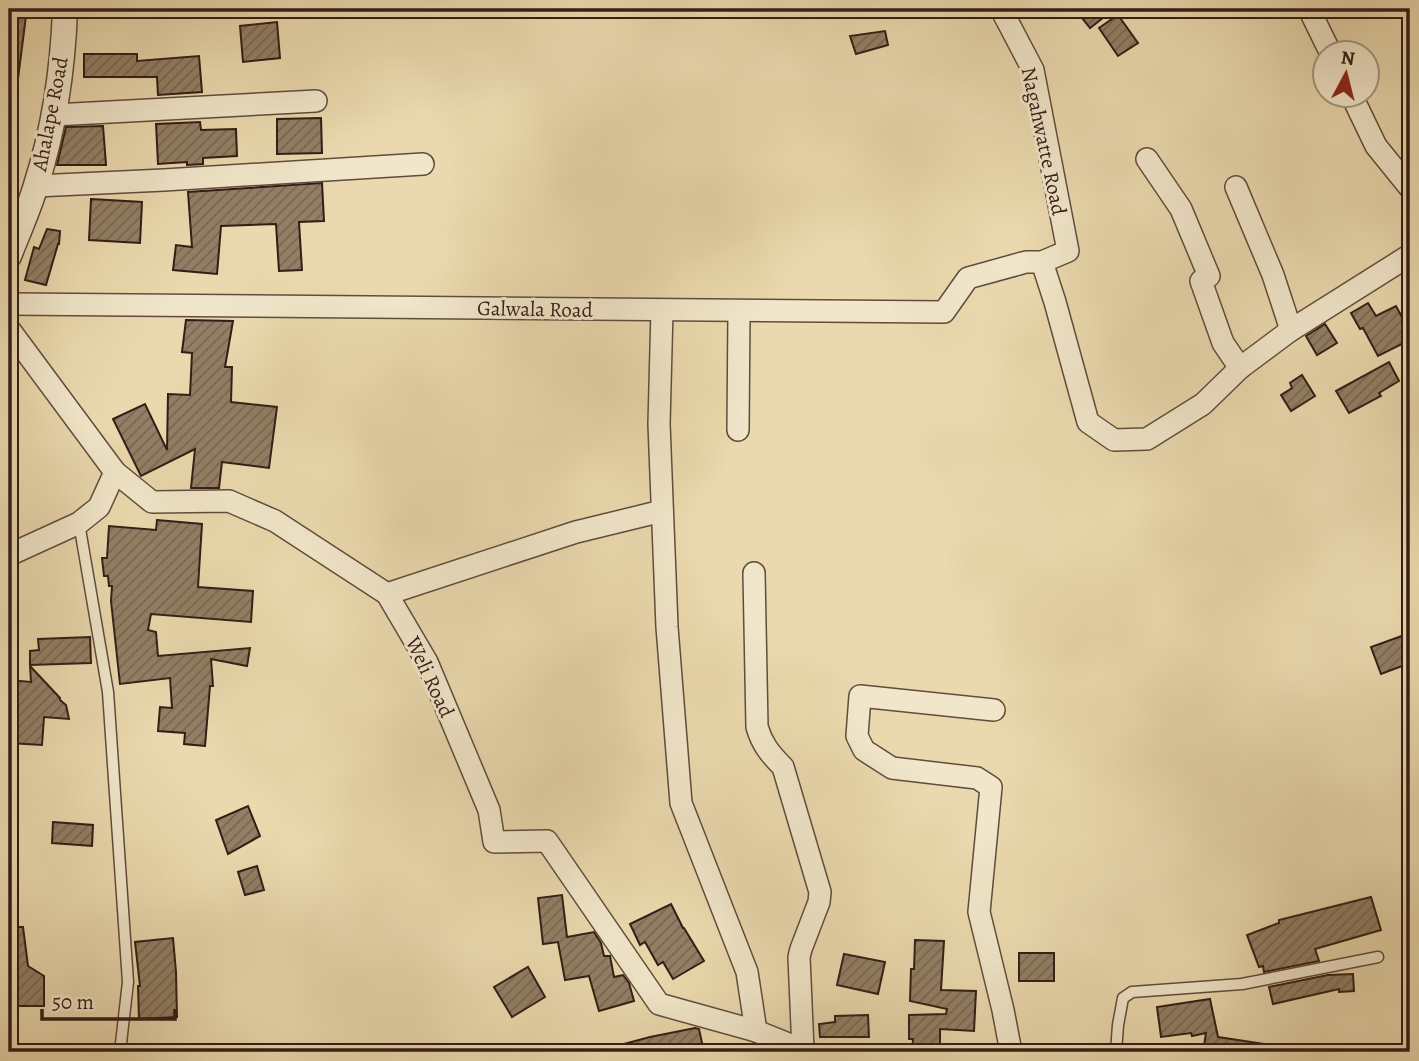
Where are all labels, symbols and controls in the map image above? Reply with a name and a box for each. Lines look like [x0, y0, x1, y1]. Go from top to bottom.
north arrow [1310, 38, 1380, 108]
text: N [1339, 44, 1357, 72]
street label: Ahalape Road [25, 54, 75, 175]
street label: Nagahwatte Road [1015, 64, 1074, 218]
street label: Galwala Road [477, 294, 594, 324]
street label: Weli Road [399, 631, 461, 723]
scale bar [42, 977, 175, 1021]
text: 50 m [52, 988, 94, 1016]

